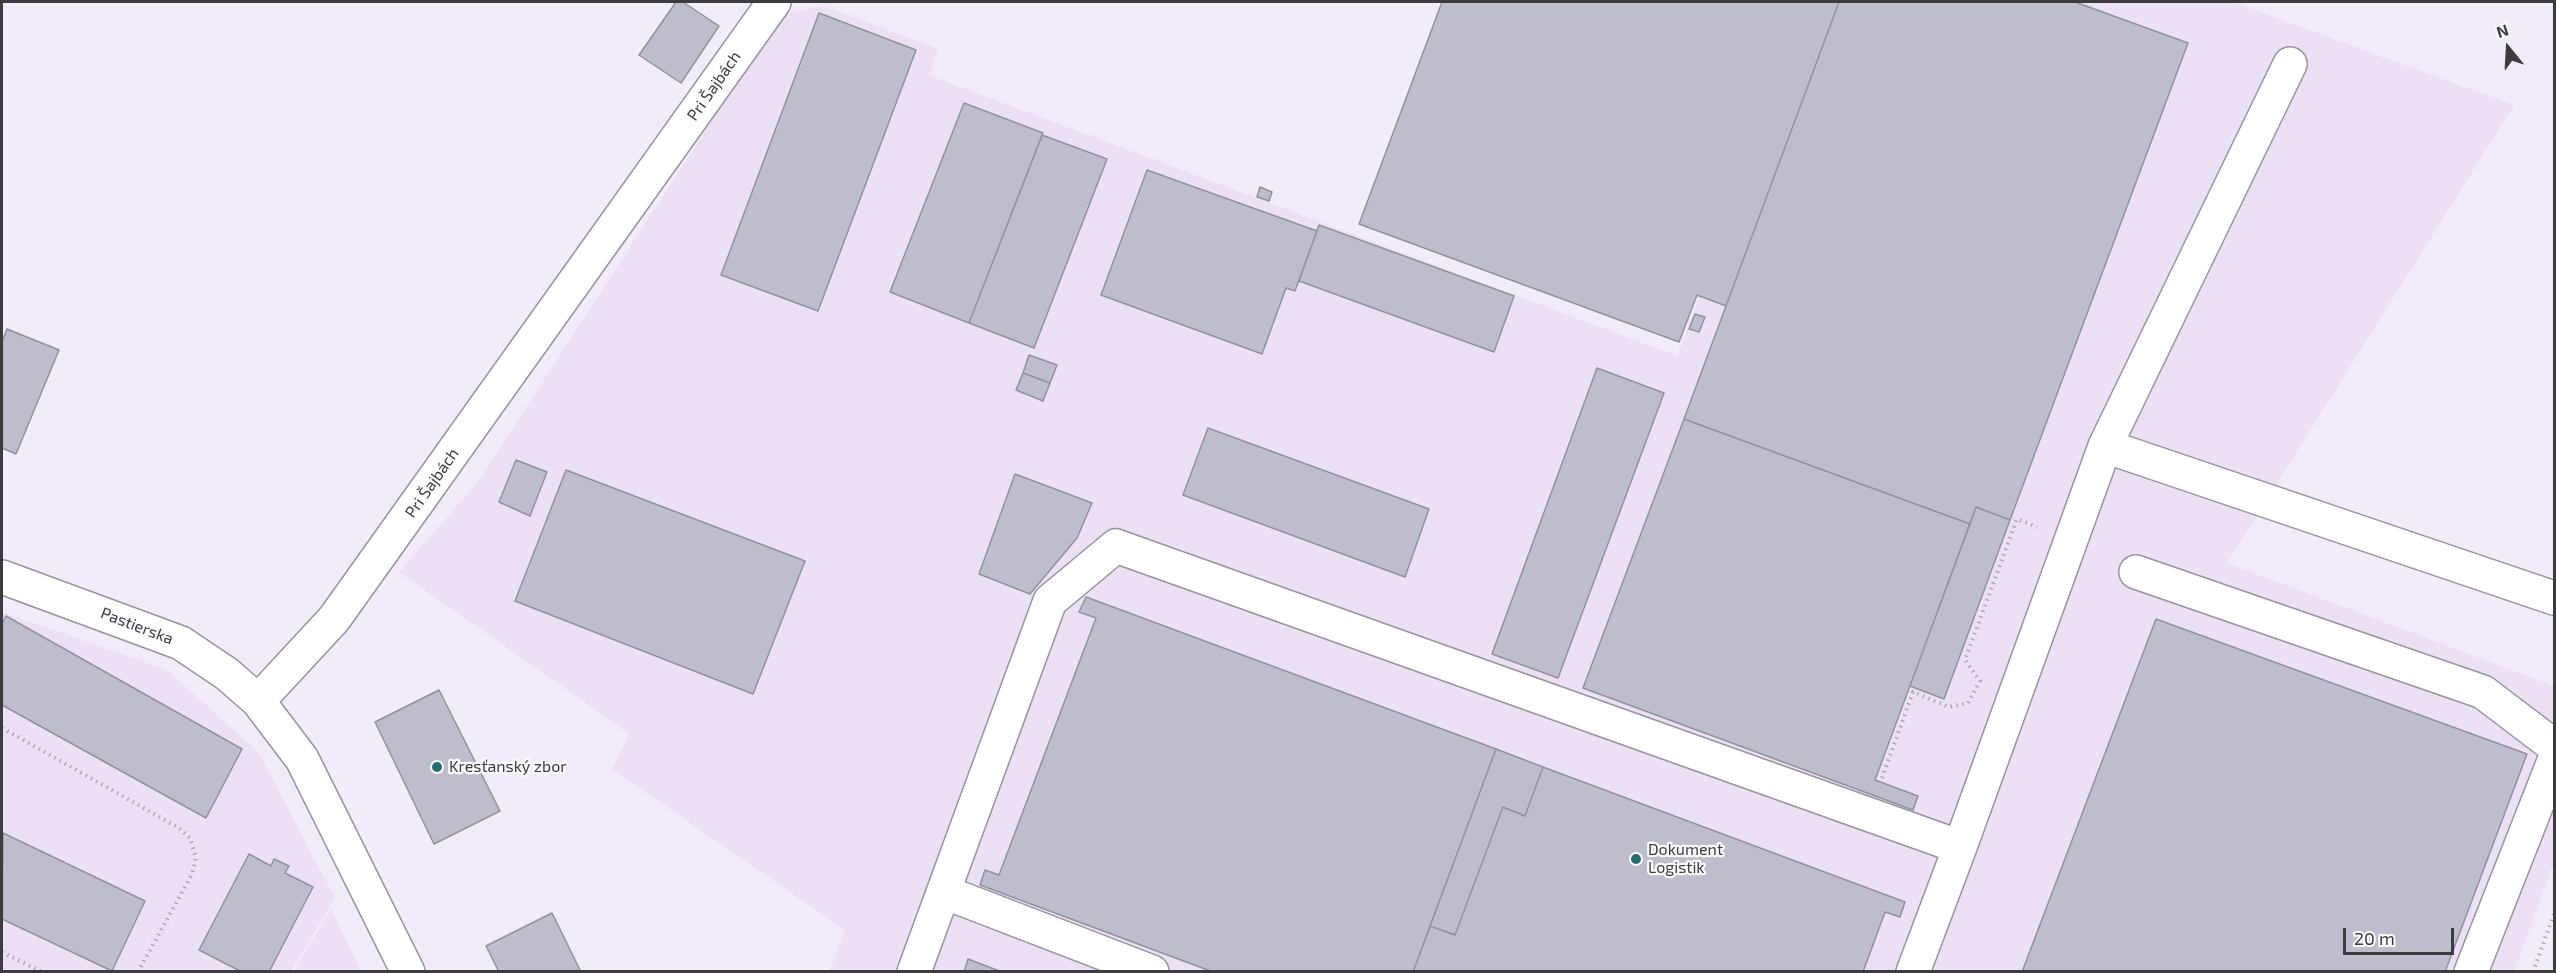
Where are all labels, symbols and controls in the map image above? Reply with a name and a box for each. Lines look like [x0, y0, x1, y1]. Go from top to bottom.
north arrow [2478, 18, 2538, 78]
text: N [2494, 20, 2511, 41]
street label: Pri Šajbách [683, 48, 745, 124]
street label: Pri Šajbách [401, 445, 463, 521]
street label: Pastierska [98, 603, 176, 649]
place label: Kresťanský zbor [449, 757, 567, 777]
marker: Kresťanský zbor [430, 760, 444, 774]
place label: Dokument Logistik [1648, 840, 1723, 878]
marker: Dokument Logistik [1629, 852, 1643, 866]
scale bar [2346, 916, 2457, 954]
text: 20 m [2354, 927, 2395, 949]

